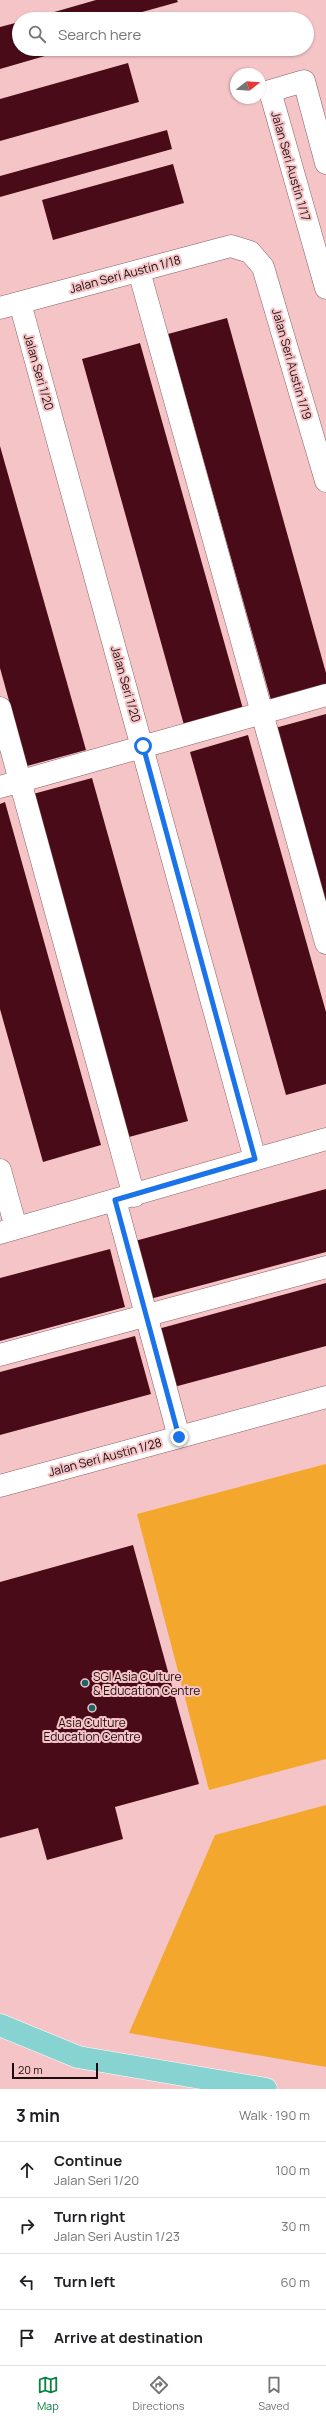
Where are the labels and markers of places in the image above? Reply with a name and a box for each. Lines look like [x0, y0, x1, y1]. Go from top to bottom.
place label: SGI Asia Culture & Education Centre [93, 1668, 200, 1699]
marker: SGI Asia Culture & Education Centre [80, 1678, 90, 1688]
marker: Asia Culture Education Centre [87, 1703, 97, 1713]
place label: Asia Culture Education Centre [43, 1714, 141, 1745]

